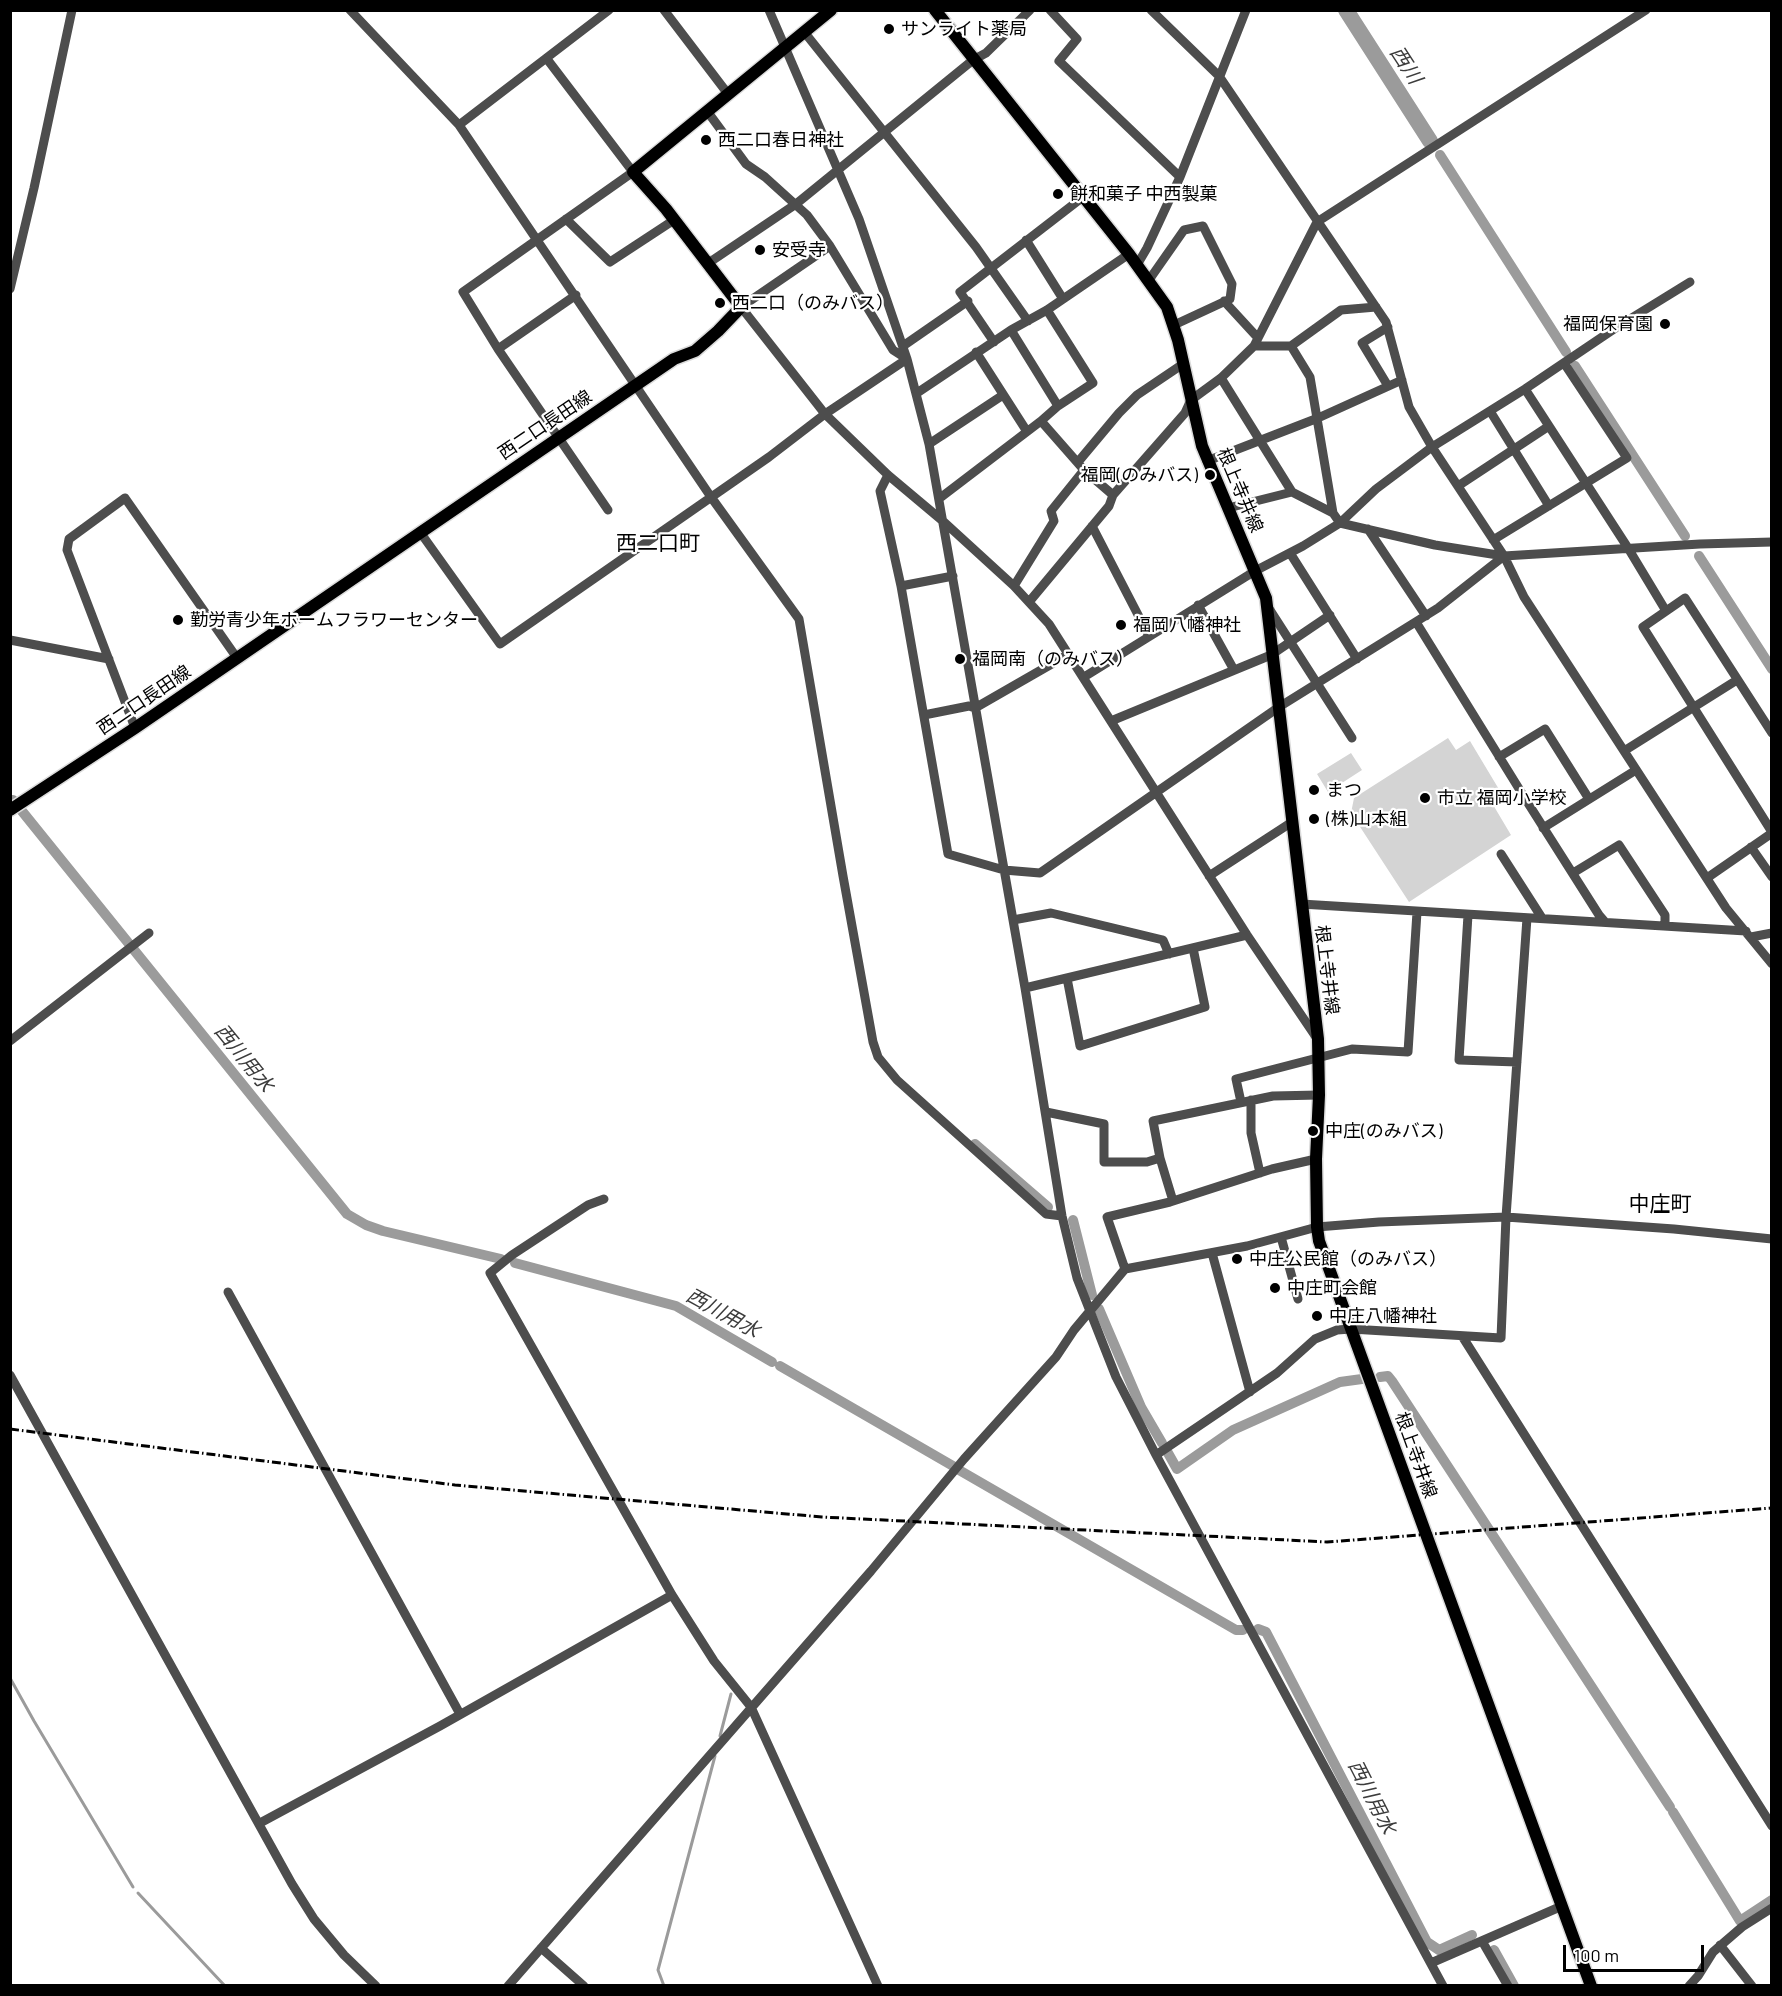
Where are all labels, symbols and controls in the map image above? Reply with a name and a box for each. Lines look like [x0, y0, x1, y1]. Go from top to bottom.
place label: サンライト薬局 [901, 18, 1027, 40]
marker: サンライト薬局 [882, 22, 896, 36]
water label: 西川 [1385, 42, 1427, 88]
place label: 西二口春日神社 [718, 129, 844, 151]
marker: 西二口春日神社 [699, 133, 713, 147]
place label: 餅和菓子 中西製菓 [1070, 183, 1218, 205]
marker: 餅和菓子 中西製菓 [1051, 187, 1065, 201]
place label: 安受寺 [772, 239, 826, 261]
marker: 安受寺 [753, 243, 767, 257]
place label: 西二口（のみバス） [732, 292, 894, 314]
marker: 西二口（のみバス） [713, 296, 727, 310]
place label: 福岡保育園 [1563, 313, 1653, 335]
marker: 福岡保育園 [1658, 317, 1672, 331]
street label: 西二口長田線 [494, 386, 596, 464]
street label: 根上寺井線 [1212, 444, 1268, 536]
place label: 福岡(のみバス) [1081, 464, 1198, 486]
marker: 福岡(のみバス) [1203, 468, 1217, 482]
district label: 西二口町 [616, 530, 700, 556]
place label: 勤労青少年ホームフラワーセンター [190, 609, 478, 631]
marker: 勤労青少年ホームフラワーセンター [171, 613, 185, 627]
place label: 福岡八幡神社 [1133, 614, 1241, 636]
marker: 福岡八幡神社 [1114, 618, 1128, 632]
place label: 福岡南（のみバス） [972, 648, 1134, 670]
marker: 福岡南（のみバス） [953, 652, 967, 666]
street label: 西二口長田線 [93, 661, 195, 739]
place label: まつ [1326, 779, 1362, 801]
marker: まつ [1307, 783, 1321, 797]
place label: 市立 福岡小学校 [1437, 787, 1567, 809]
marker: 市立 福岡小学校 [1418, 791, 1432, 805]
place label: (株)山本組 [1326, 808, 1407, 830]
marker: (株)山本組 [1307, 812, 1321, 826]
street label: 根上寺井線 [1311, 924, 1343, 1016]
water label: 西川用水 [210, 1019, 278, 1097]
place label: 中庄(のみバス) [1325, 1120, 1442, 1142]
marker: 中庄(のみバス) [1306, 1124, 1320, 1138]
district label: 中庄町 [1629, 1191, 1691, 1217]
place label: 中庄公民館（のみバス） [1249, 1248, 1447, 1270]
marker: 中庄公民館（のみバス） [1230, 1252, 1244, 1266]
place label: 中庄町会館 [1287, 1277, 1377, 1299]
marker: 中庄町会館 [1268, 1281, 1282, 1295]
water label: 西川用水 [682, 1283, 764, 1343]
place label: 中庄八幡神社 [1329, 1305, 1437, 1327]
marker: 中庄八幡神社 [1310, 1309, 1324, 1323]
street label: 根上寺井線 [1390, 1409, 1442, 1501]
water label: 西川用水 [1343, 1756, 1401, 1838]
scale bar [1566, 1933, 1707, 1971]
text: 100 m [1574, 1944, 1619, 1966]

